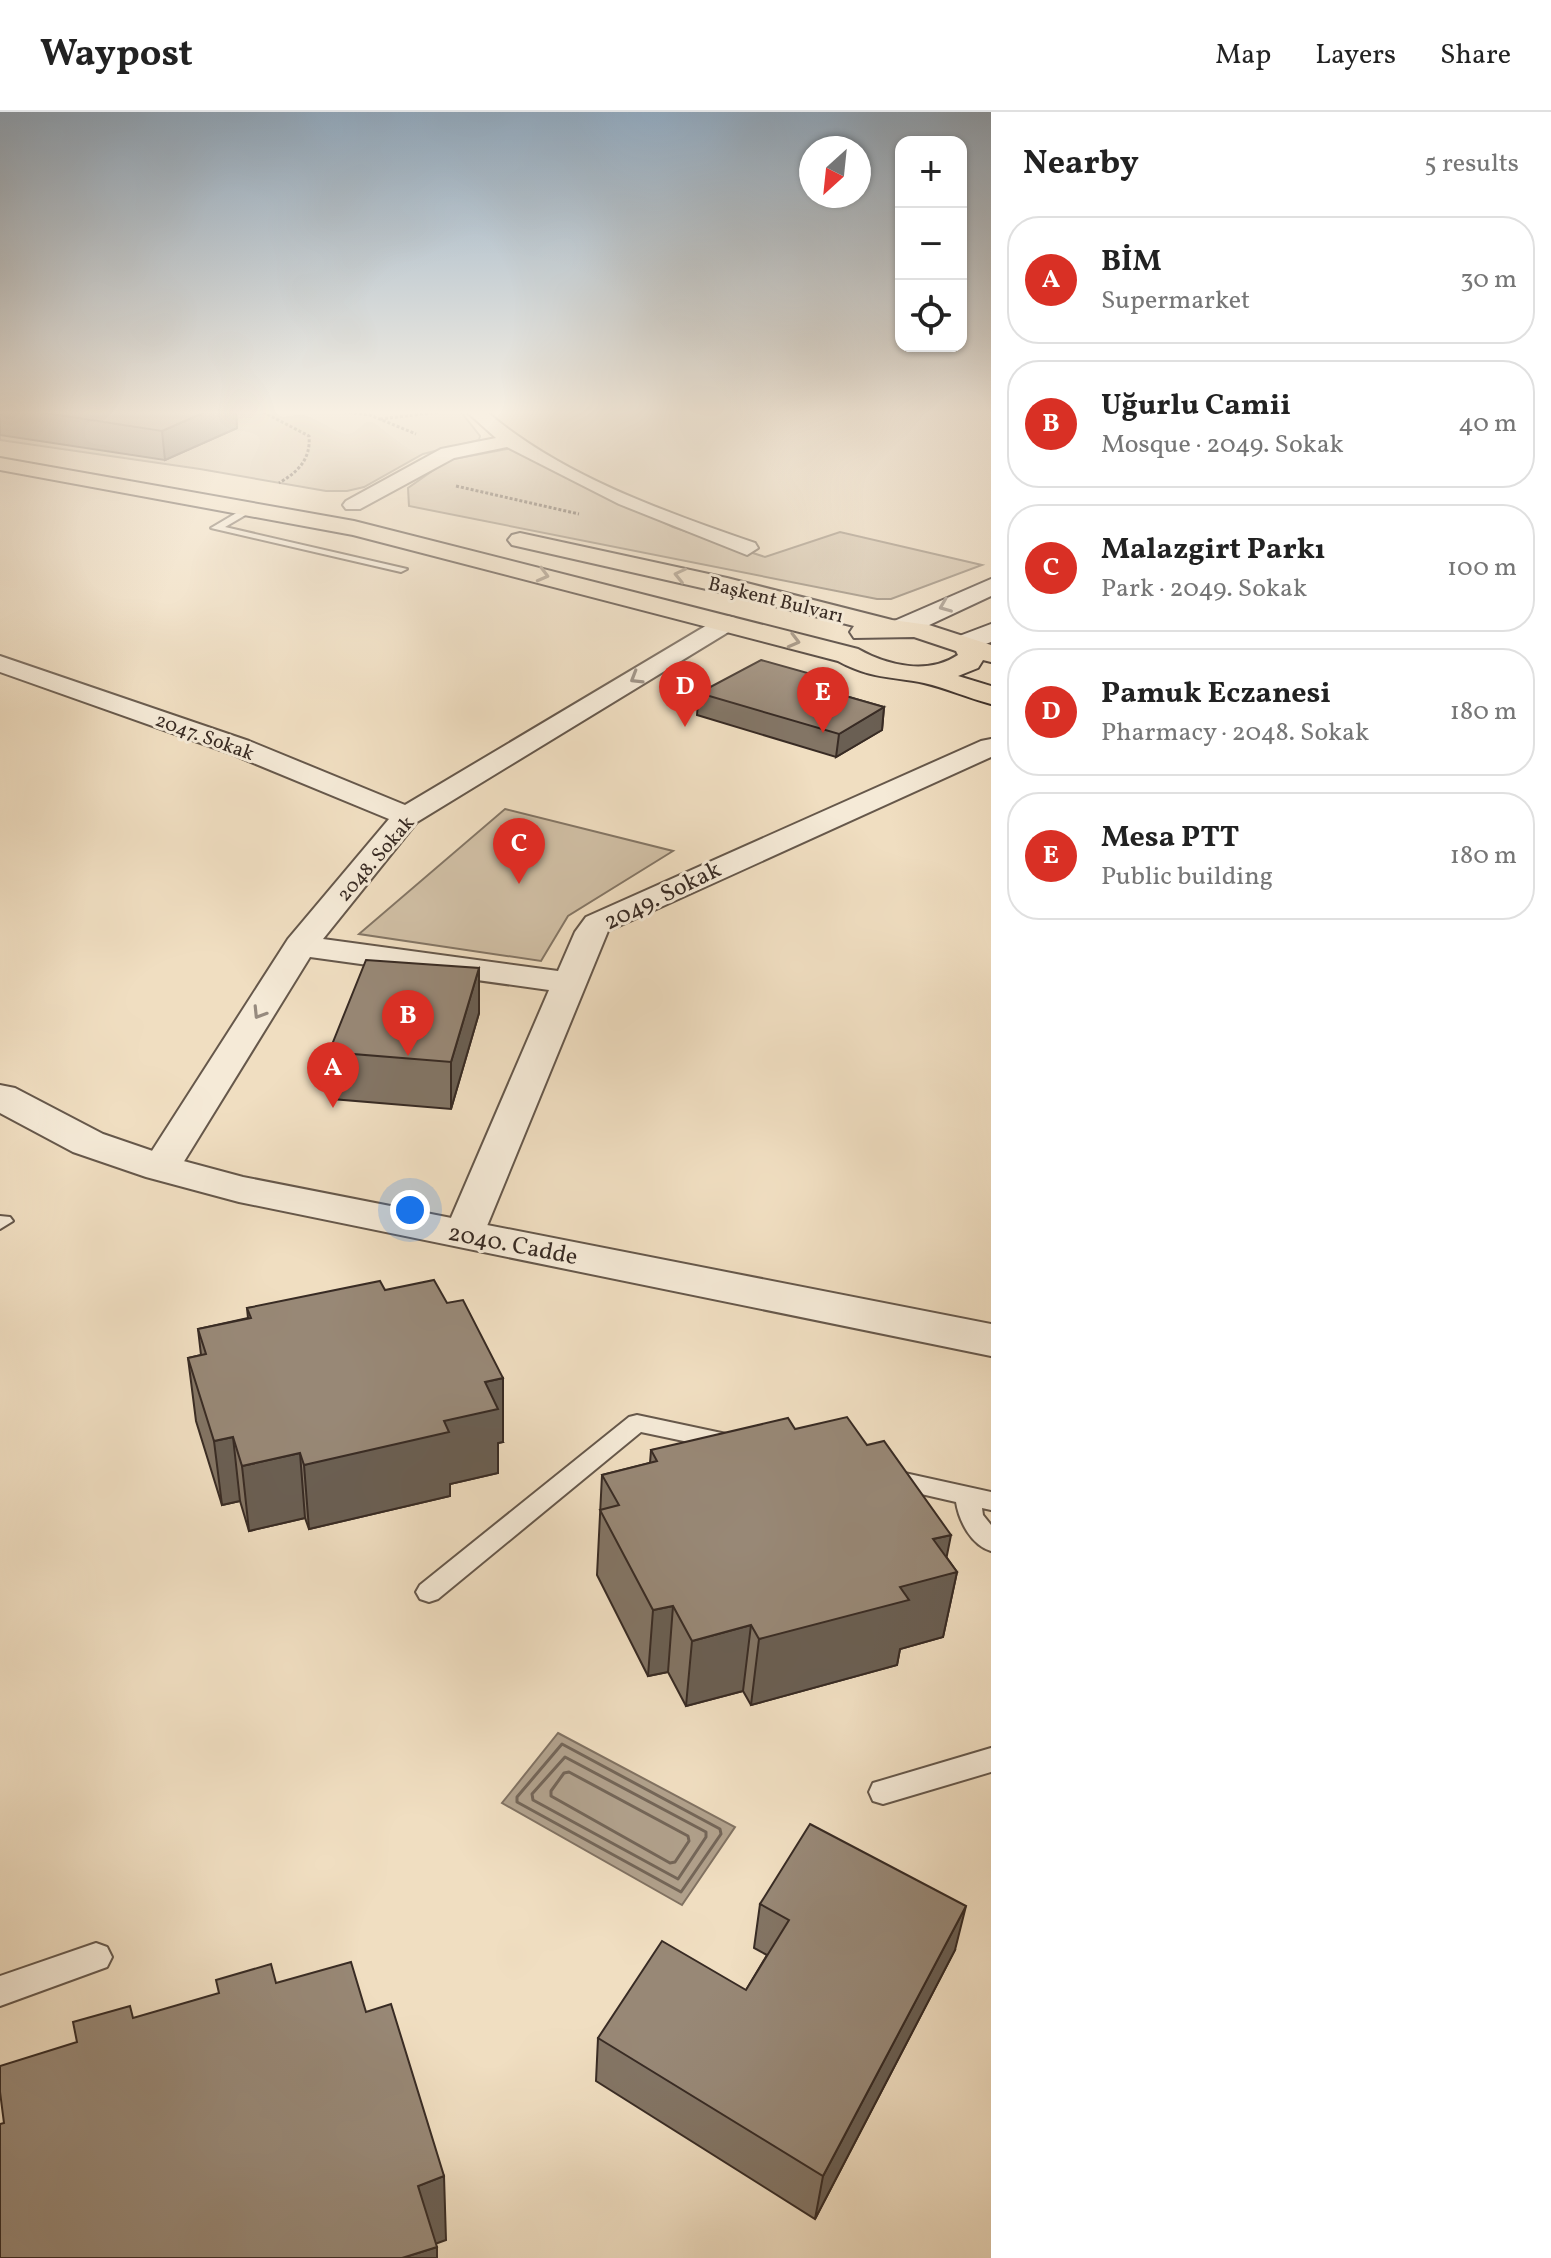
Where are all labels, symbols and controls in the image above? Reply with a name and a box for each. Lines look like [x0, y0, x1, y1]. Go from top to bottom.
text: Waypost [40, 29, 193, 82]
text: Map [1215, 36, 1271, 75]
text: Layers [1315, 36, 1396, 75]
text: Share [1440, 36, 1511, 75]
north arrow [799, 136, 871, 208]
map controls [895, 136, 967, 352]
button: + [895, 136, 967, 208]
text: Nearby [1023, 141, 1139, 188]
text: 5 results [1424, 146, 1519, 182]
button: − [895, 208, 967, 280]
text: BİM [1101, 241, 1162, 283]
text: A [1042, 262, 1060, 298]
text: 30 m [1460, 262, 1517, 298]
button: locate [895, 280, 967, 352]
text: Supermarket [1101, 283, 1250, 319]
text: Uğurlu Camii [1101, 385, 1291, 427]
text: B [1042, 406, 1060, 442]
text: 40 m [1458, 406, 1517, 442]
text: Mosque · 2049. Sokak [1101, 427, 1344, 463]
text: Malazgirt Parkı [1101, 529, 1325, 571]
text: C [1043, 550, 1059, 586]
text: 100 m [1447, 550, 1517, 586]
one-way arrow [535, 565, 549, 582]
one-way arrow [674, 567, 687, 584]
street label: Başkent Bulvarı [705, 571, 846, 631]
text: Park · 2049. Sokak [1101, 571, 1307, 607]
one-way arrow [939, 596, 953, 613]
one-way arrow [787, 631, 801, 648]
pin: D [659, 661, 711, 727]
pin: E [797, 667, 849, 733]
one-way arrow [630, 668, 645, 683]
text: Pamuk Eczanesi [1101, 673, 1331, 715]
text: D [1041, 694, 1061, 730]
text: 180 m [1450, 694, 1517, 730]
street label: 2047. Sokak [151, 707, 258, 769]
text: Pharmacy · 2048. Sokak [1101, 715, 1369, 751]
street label: 2048. Sokak [331, 810, 422, 908]
text: Mesa PTT [1101, 817, 1240, 859]
pin: C [493, 818, 545, 884]
text: E [1043, 838, 1059, 874]
text: 180 m [1450, 838, 1517, 874]
street label: 2049. Sokak [598, 854, 727, 940]
text: Public building [1101, 859, 1273, 895]
pin: B [382, 990, 434, 1056]
one-way arrow [253, 1004, 268, 1018]
pin: A [307, 1042, 359, 1108]
your location [390, 1190, 430, 1230]
street label: 2040. Cadde [445, 1217, 580, 1275]

